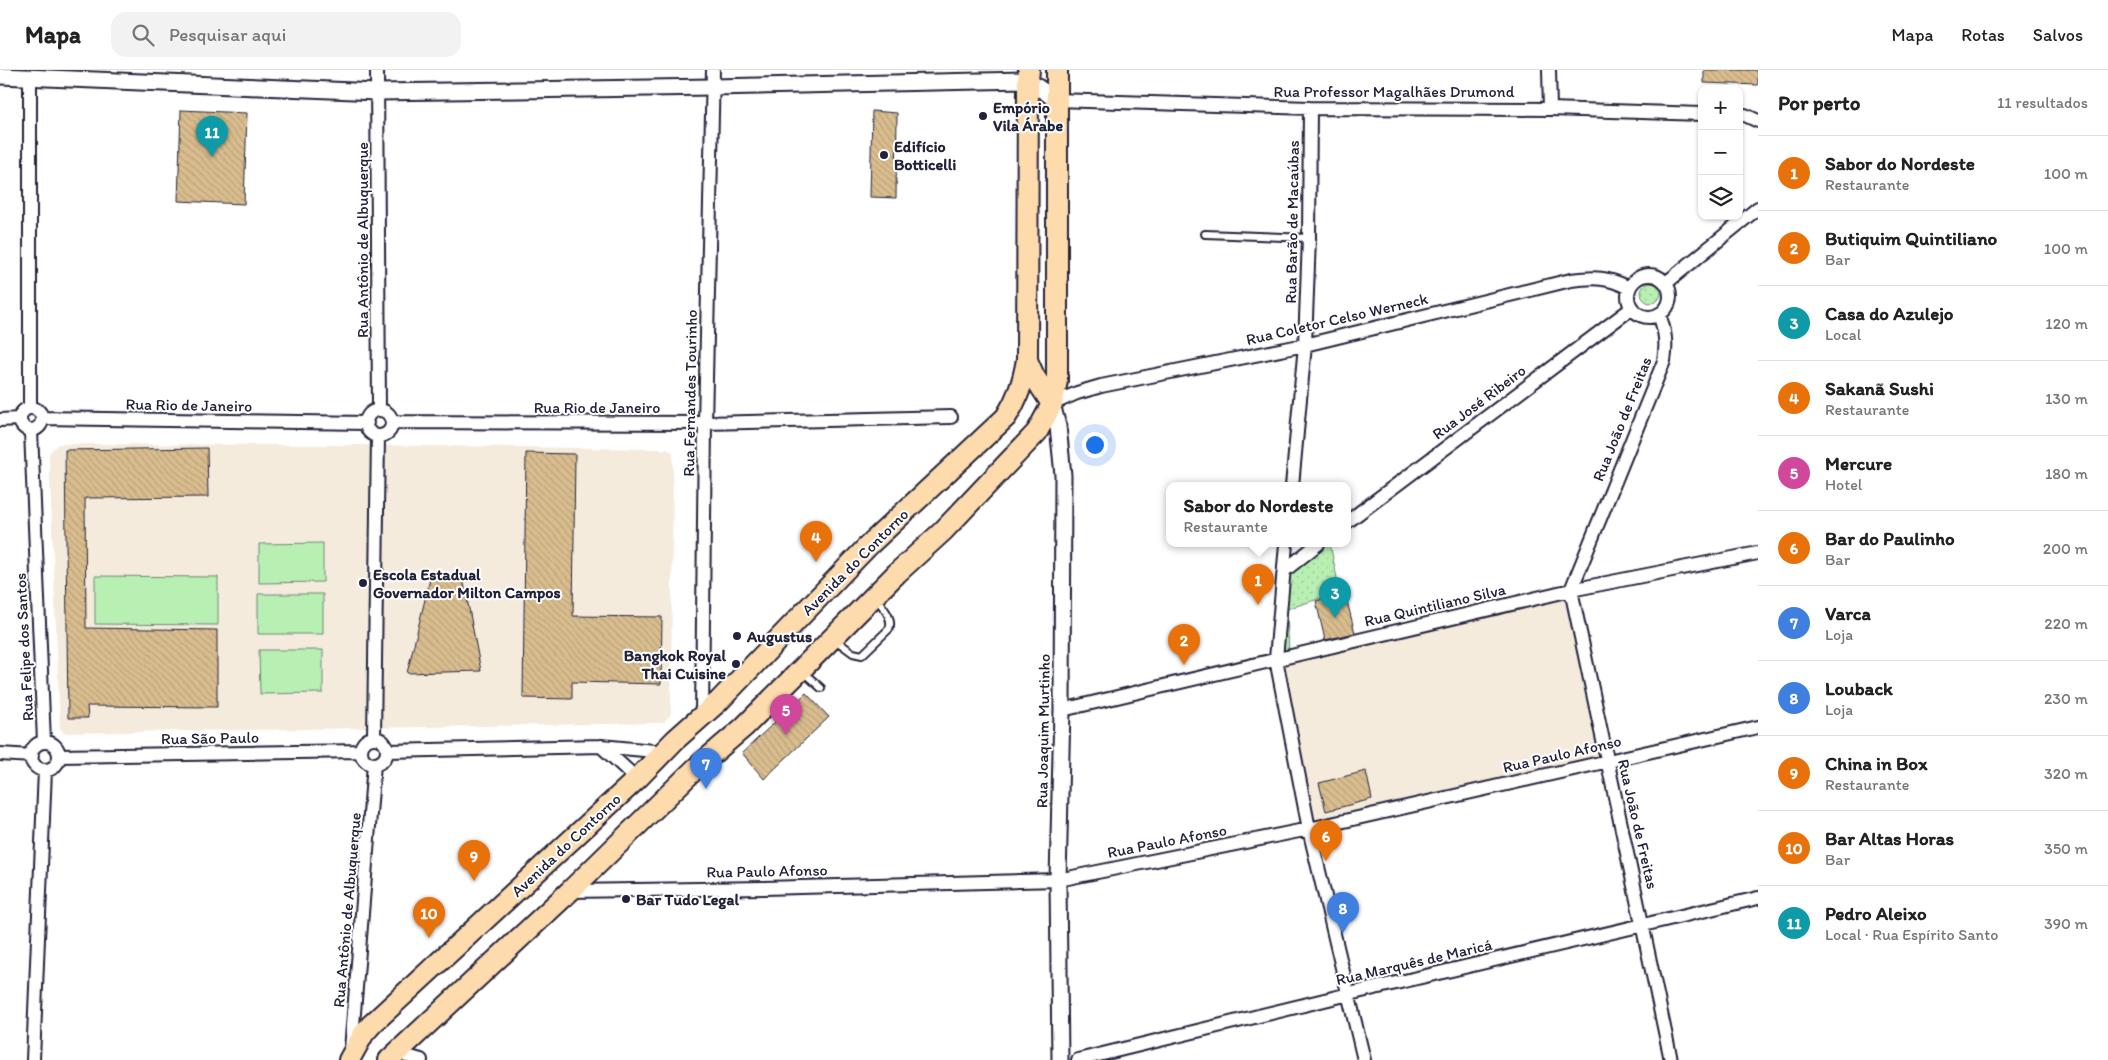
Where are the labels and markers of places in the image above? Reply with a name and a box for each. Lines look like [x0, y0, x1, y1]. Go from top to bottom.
place label: Empório Vila Árabe [993, 98, 1063, 135]
marker: Empório Vila Árabe [977, 110, 989, 122]
pin: 11 [196, 116, 228, 157]
place label: Edifício Botticelli [894, 137, 956, 174]
marker: Edifício Botticelli [878, 149, 890, 161]
pin: 4 [800, 521, 832, 562]
pin: 1 [1242, 564, 1274, 605]
place label: Escola Estadual Governador Milton Campos [373, 565, 561, 603]
marker: Escola Estadual Governador Milton Campos [357, 577, 369, 589]
pin: 3 [1319, 577, 1351, 618]
pin: 2 [1168, 624, 1200, 665]
place label: Augustus [746, 627, 812, 647]
marker: Augustus [731, 630, 743, 642]
place label: Bangkok Royal Thai Cuisine [624, 646, 726, 683]
marker: Bangkok Royal Thai Cuisine [730, 658, 742, 670]
pin: 5 [770, 694, 802, 735]
pin: 7 [690, 748, 722, 789]
pin: 6 [1310, 820, 1342, 861]
pin: 9 [458, 840, 490, 881]
place label: Bar Tudo Legal [636, 890, 739, 910]
pin: 8 [1327, 892, 1359, 933]
marker: Bar Tudo Legal [620, 893, 632, 905]
pin: 10 [413, 897, 445, 938]

